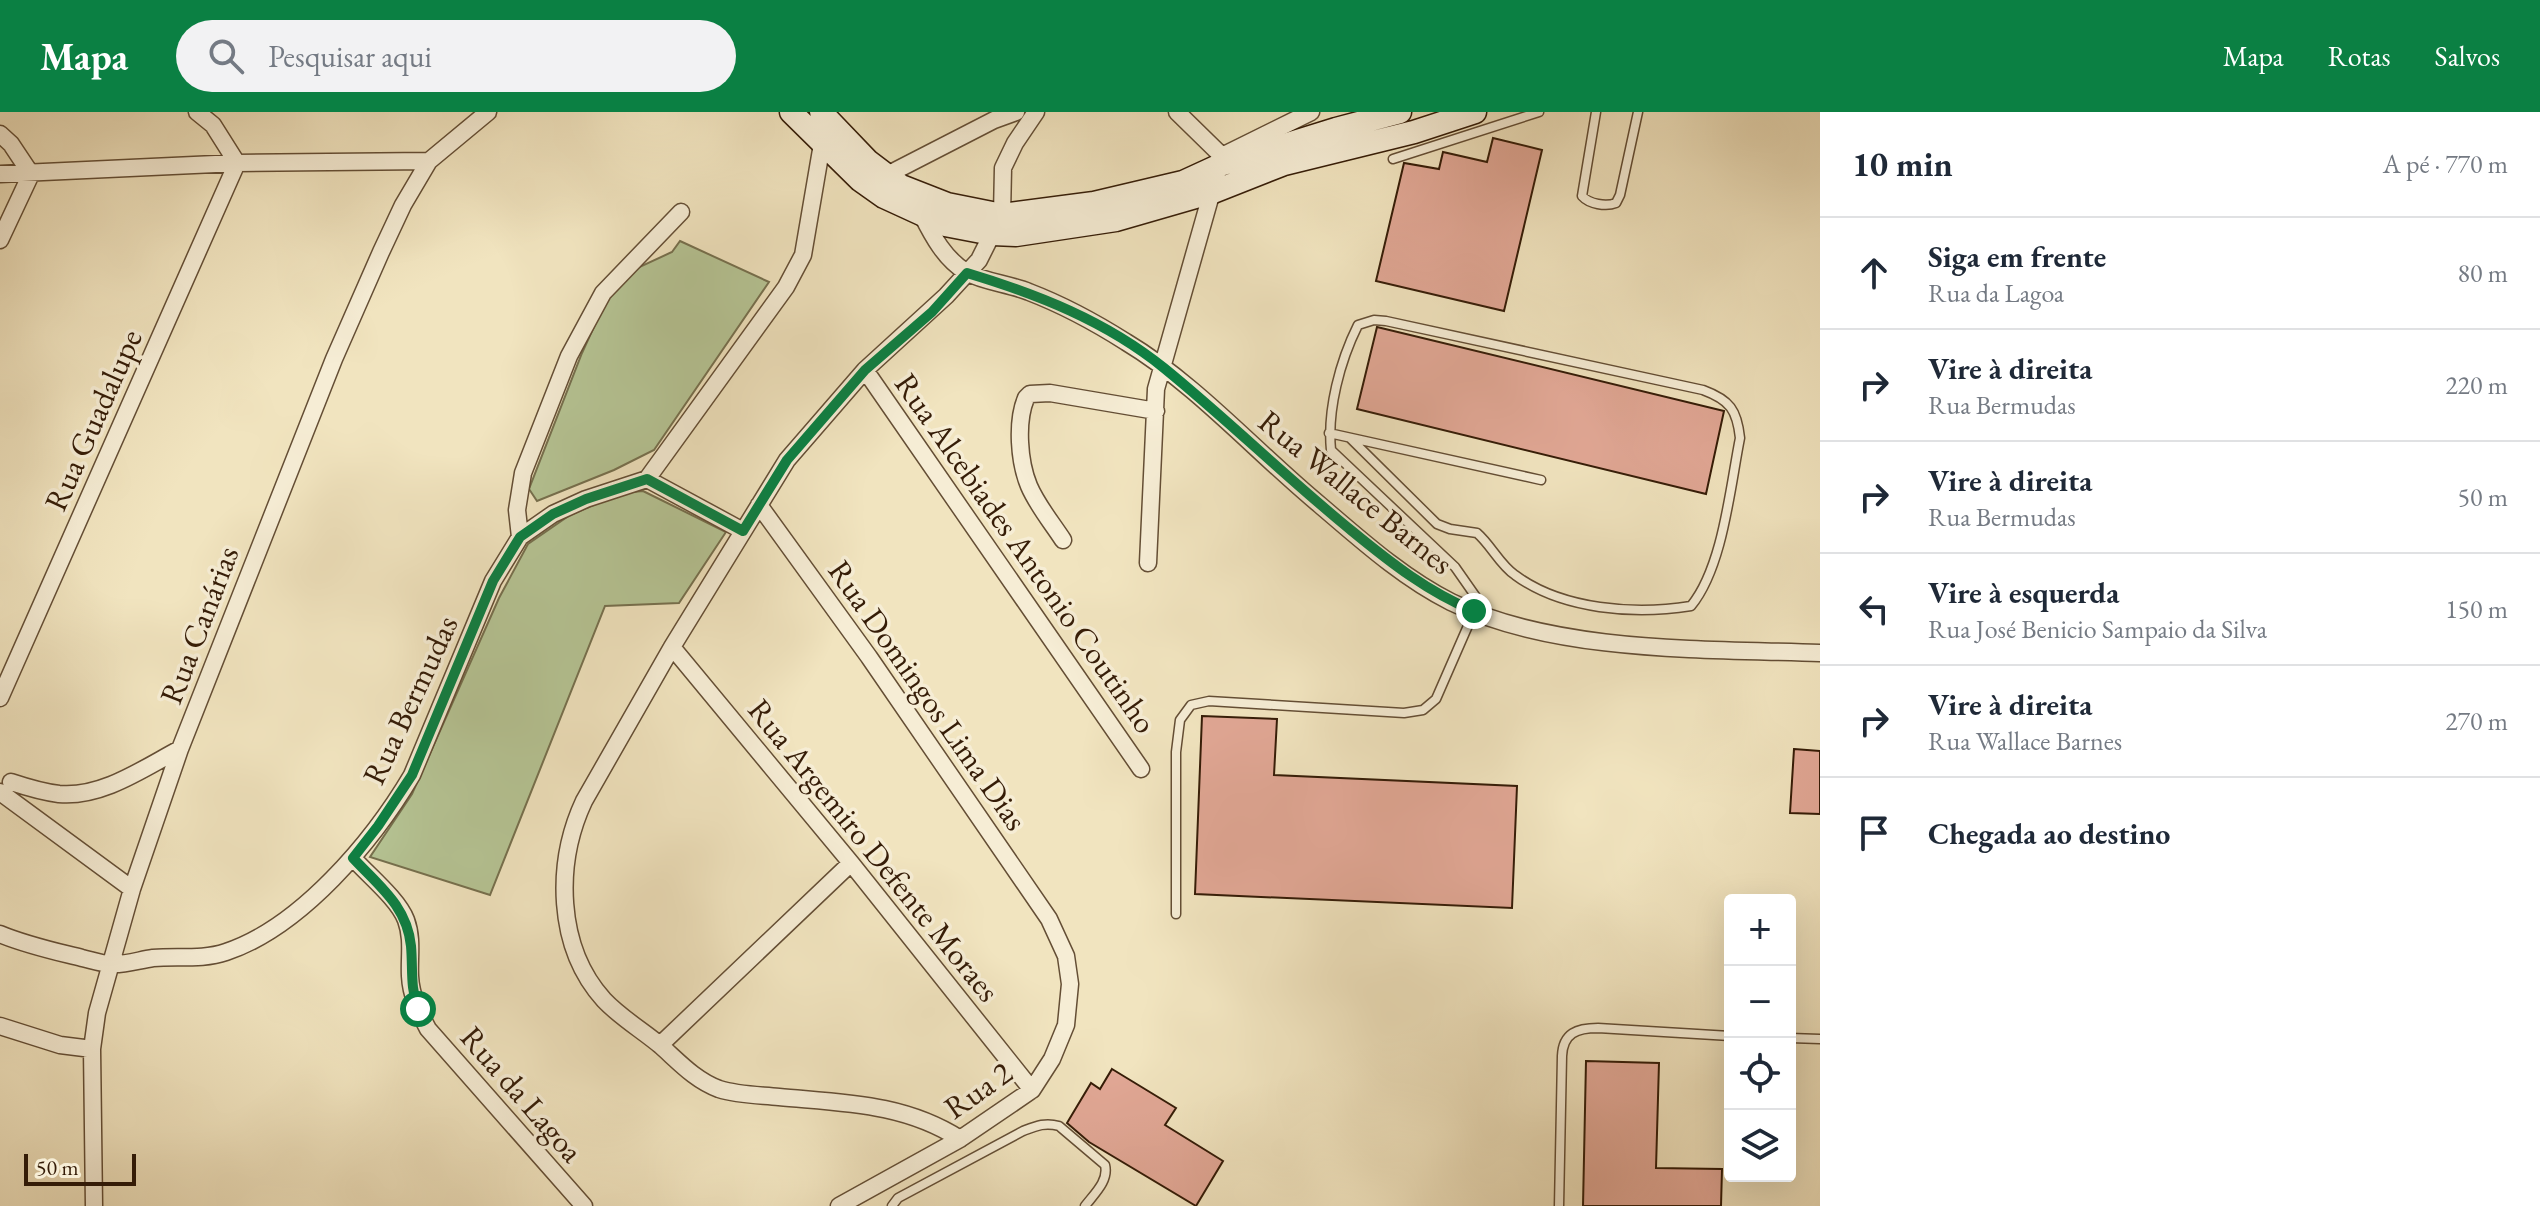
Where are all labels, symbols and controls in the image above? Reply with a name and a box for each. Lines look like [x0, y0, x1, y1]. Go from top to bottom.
search box [176, 20, 736, 92]
text: Mapa [40, 32, 128, 81]
icon: search [204, 34, 248, 78]
text: Pesquisar aqui [268, 37, 432, 76]
text: Mapa [2223, 38, 2284, 74]
text: Rotas [2328, 38, 2391, 74]
text: Salvos [2435, 38, 2500, 74]
text: 10 min [1852, 142, 1953, 186]
text: A pé · 770 m [2383, 147, 2508, 181]
text: Siga em frente [1928, 237, 2106, 276]
icon: ahead [1852, 251, 1896, 295]
text: 80 m [2458, 256, 2508, 290]
text: Rua da Lagoa [1928, 276, 2064, 310]
street label: Rua Guadalupe [34, 323, 152, 517]
text: Vire à direita [1928, 349, 2092, 388]
icon: right [1852, 363, 1896, 407]
street label: Rua Alcebiades Antonio Coutinho [885, 365, 1167, 741]
text: 220 m [2445, 368, 2508, 402]
text: Rua Bermudas [1928, 388, 2076, 422]
street label: Rua Wallace Barnes [1250, 400, 1462, 584]
text: Vire à direita [1928, 461, 2092, 500]
icon: right [1852, 475, 1896, 519]
text: 50 m [2458, 480, 2508, 514]
text: Rua Bermudas [1928, 500, 2076, 534]
street label: Rua Canárias [150, 540, 248, 710]
street label: Rua Domingos Lima Dias [819, 552, 1037, 838]
text: Vire à esquerda [1928, 573, 2119, 612]
icon: left [1852, 587, 1896, 631]
text: 150 m [2445, 592, 2508, 626]
route end [1456, 593, 1492, 629]
street label: Rua Bermudas [353, 609, 467, 791]
text: Rua José Benicio Sampaio da Silva [1928, 612, 2267, 646]
text: Vire à direita [1928, 685, 2092, 724]
street label: Rua Argemiro Defente Moraes [739, 690, 1009, 1010]
icon: right [1852, 699, 1896, 743]
text: 270 m [2445, 704, 2508, 738]
text: Rua Wallace Barnes [1928, 724, 2122, 758]
icon: arrive [1852, 811, 1896, 855]
text: Chegada ao destino [1928, 814, 2170, 853]
map controls [1724, 894, 1796, 1182]
button: + [1724, 894, 1796, 966]
button: − [1724, 966, 1796, 1038]
route start [400, 991, 436, 1027]
street label: Rua da Lagoa [451, 1017, 593, 1171]
button: locate [1724, 1038, 1796, 1110]
street label: Rua 2 [936, 1051, 1021, 1128]
button: layers [1724, 1110, 1796, 1182]
scale bar [24, 1150, 136, 1186]
text: 50 m [36, 1153, 79, 1182]

